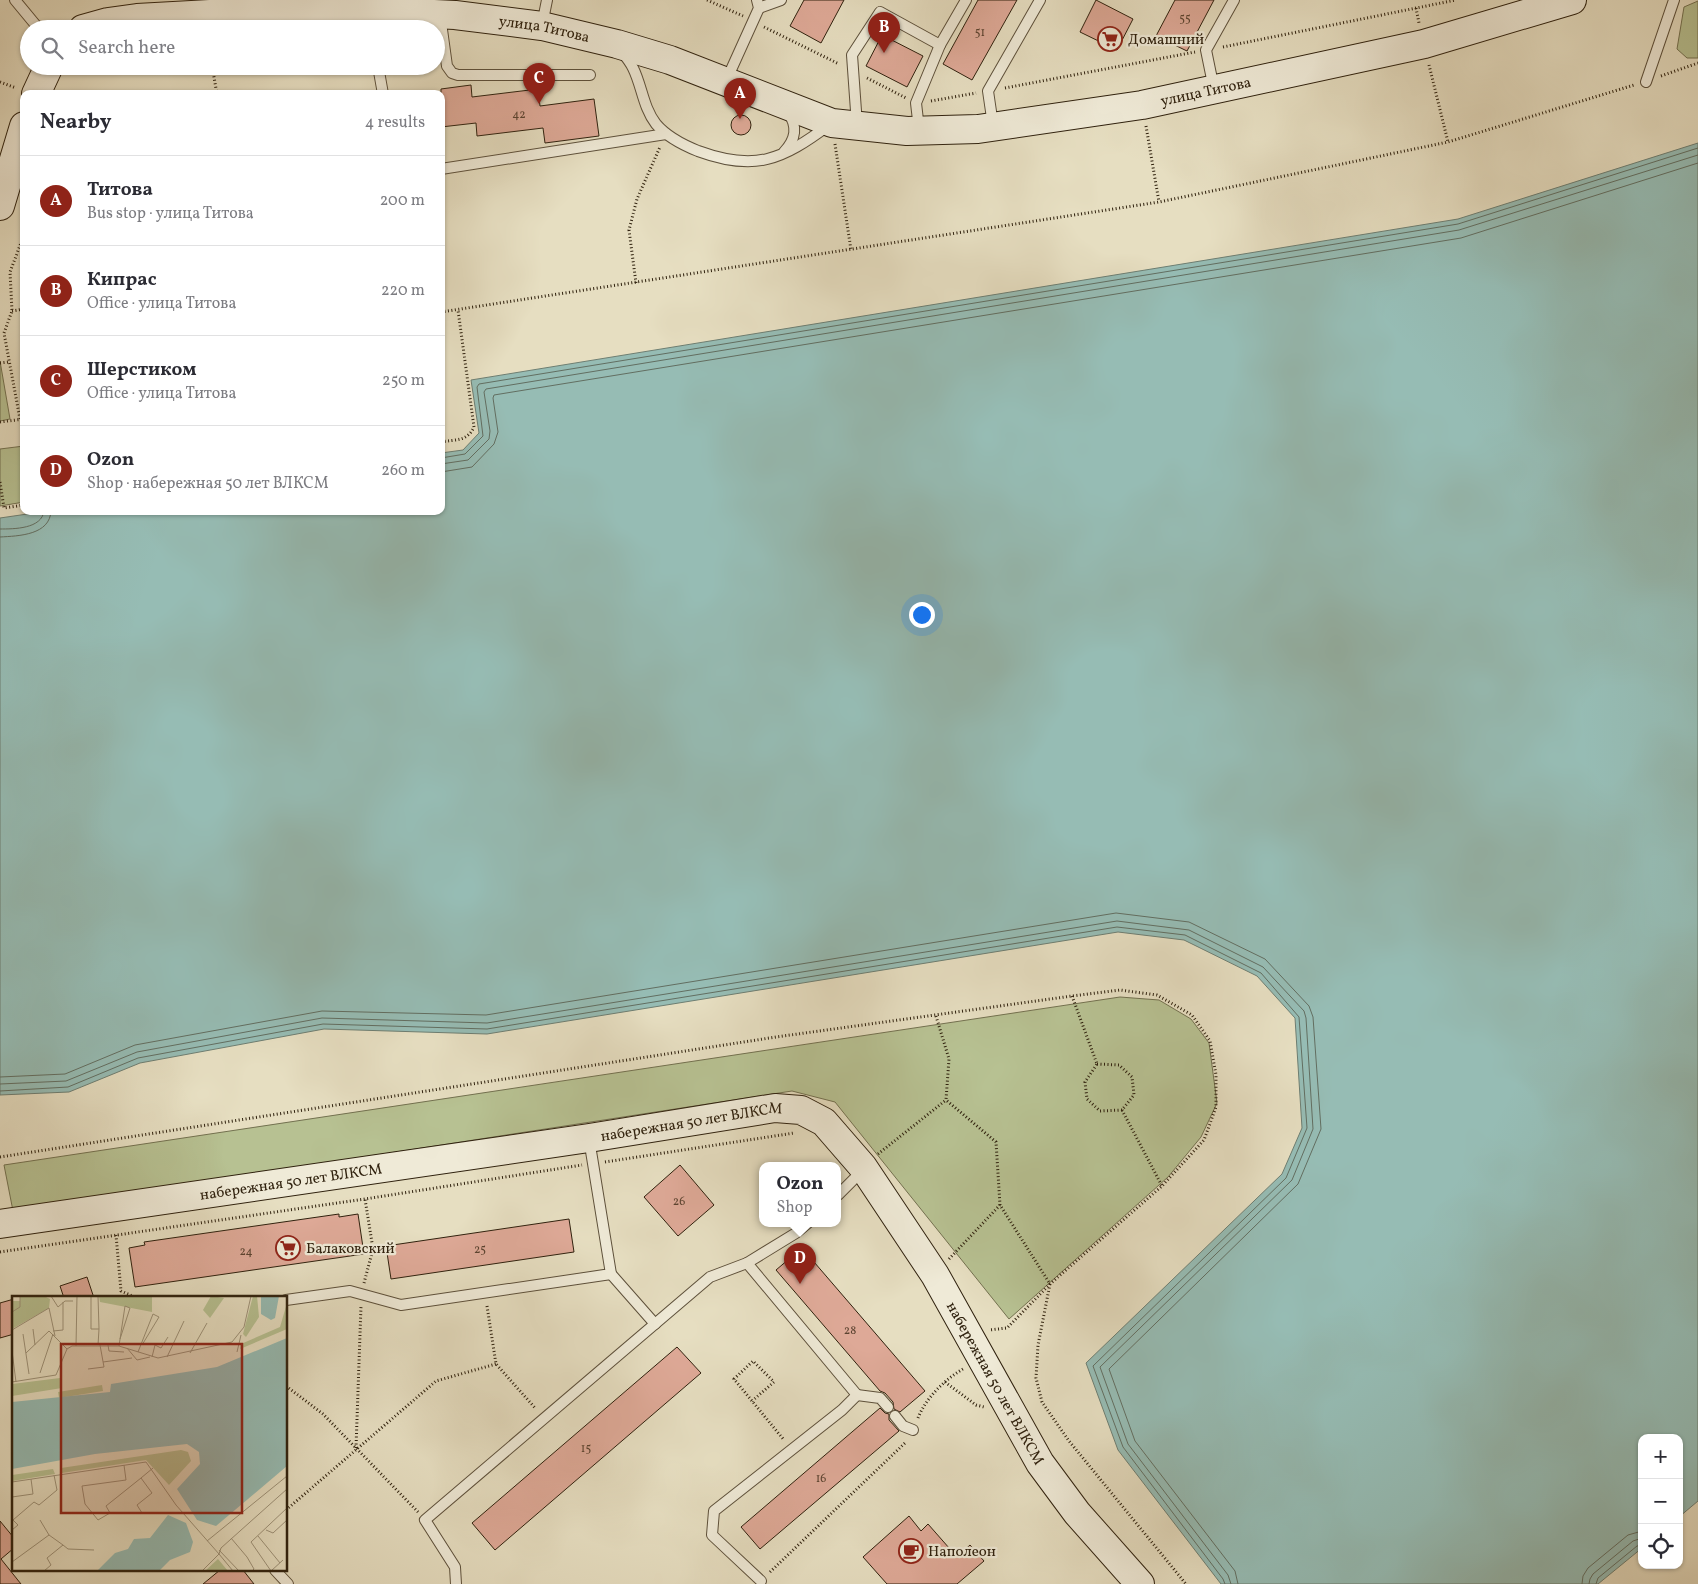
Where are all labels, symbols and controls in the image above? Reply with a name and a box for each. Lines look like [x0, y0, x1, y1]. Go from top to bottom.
house number: 55 [1179, 11, 1191, 27]
street label: улица Титова [497, 12, 592, 49]
pin: B [868, 12, 900, 53]
search box [20, 20, 445, 75]
house number: 51 [975, 25, 985, 41]
supermarket icon: Домашний [1097, 26, 1123, 52]
place label: Домашний [1128, 30, 1204, 51]
icon: search [38, 34, 66, 62]
text: Search here [78, 35, 175, 61]
pin: C [523, 63, 555, 104]
street label: улица Титова [1159, 73, 1253, 113]
pin: A [724, 78, 756, 119]
house number: 42 [512, 107, 526, 123]
text: Nearby [40, 108, 111, 137]
text: 4 results [365, 112, 425, 134]
text: Титова [87, 177, 153, 203]
text: A [50, 190, 62, 212]
text: 200 m [380, 190, 425, 212]
text: Bus stop · улица Титова [87, 203, 254, 225]
text: Кипрас [87, 267, 156, 293]
text: B [51, 280, 61, 302]
text: 220 m [381, 280, 425, 302]
text: Office · улица Титова [87, 293, 236, 315]
text: Шерстиком [87, 357, 196, 383]
text: C [51, 370, 61, 392]
text: 250 m [382, 370, 425, 392]
text: Office · улица Титова [87, 383, 236, 405]
text: Ozon [87, 447, 134, 473]
text: D [50, 460, 62, 482]
text: 260 m [381, 460, 425, 482]
text: Shop · набережная 50 лет ВЛКСМ [87, 473, 329, 495]
your location [909, 602, 935, 628]
street label: набережная 50 лет ВЛКСМ [599, 1099, 783, 1148]
street label: набережная 50 лет ВЛКСМ [199, 1159, 384, 1207]
popup [759, 1162, 841, 1227]
text: Ozon [776, 1171, 824, 1197]
house number: 26 [673, 1194, 685, 1210]
text: Shop [776, 1197, 812, 1219]
supermarket icon: Балаковский [275, 1235, 301, 1261]
place label: Балаковский [306, 1239, 395, 1260]
house number: 25 [474, 1242, 486, 1258]
pin: D [784, 1243, 816, 1284]
house number: 24 [239, 1244, 253, 1260]
inset map [12, 1296, 288, 1572]
street label: набережная 50 лет ВЛКСМ [940, 1299, 1048, 1469]
house number: 28 [844, 1323, 856, 1339]
map controls [1638, 1434, 1683, 1569]
button: + [1638, 1434, 1683, 1479]
house number: 15 [581, 1441, 591, 1457]
house number: 16 [816, 1471, 826, 1487]
button: − [1638, 1479, 1683, 1524]
button: locate [1638, 1524, 1683, 1569]
cafe icon: Наполеон [898, 1538, 924, 1564]
place label: Наполеон [928, 1542, 996, 1563]

